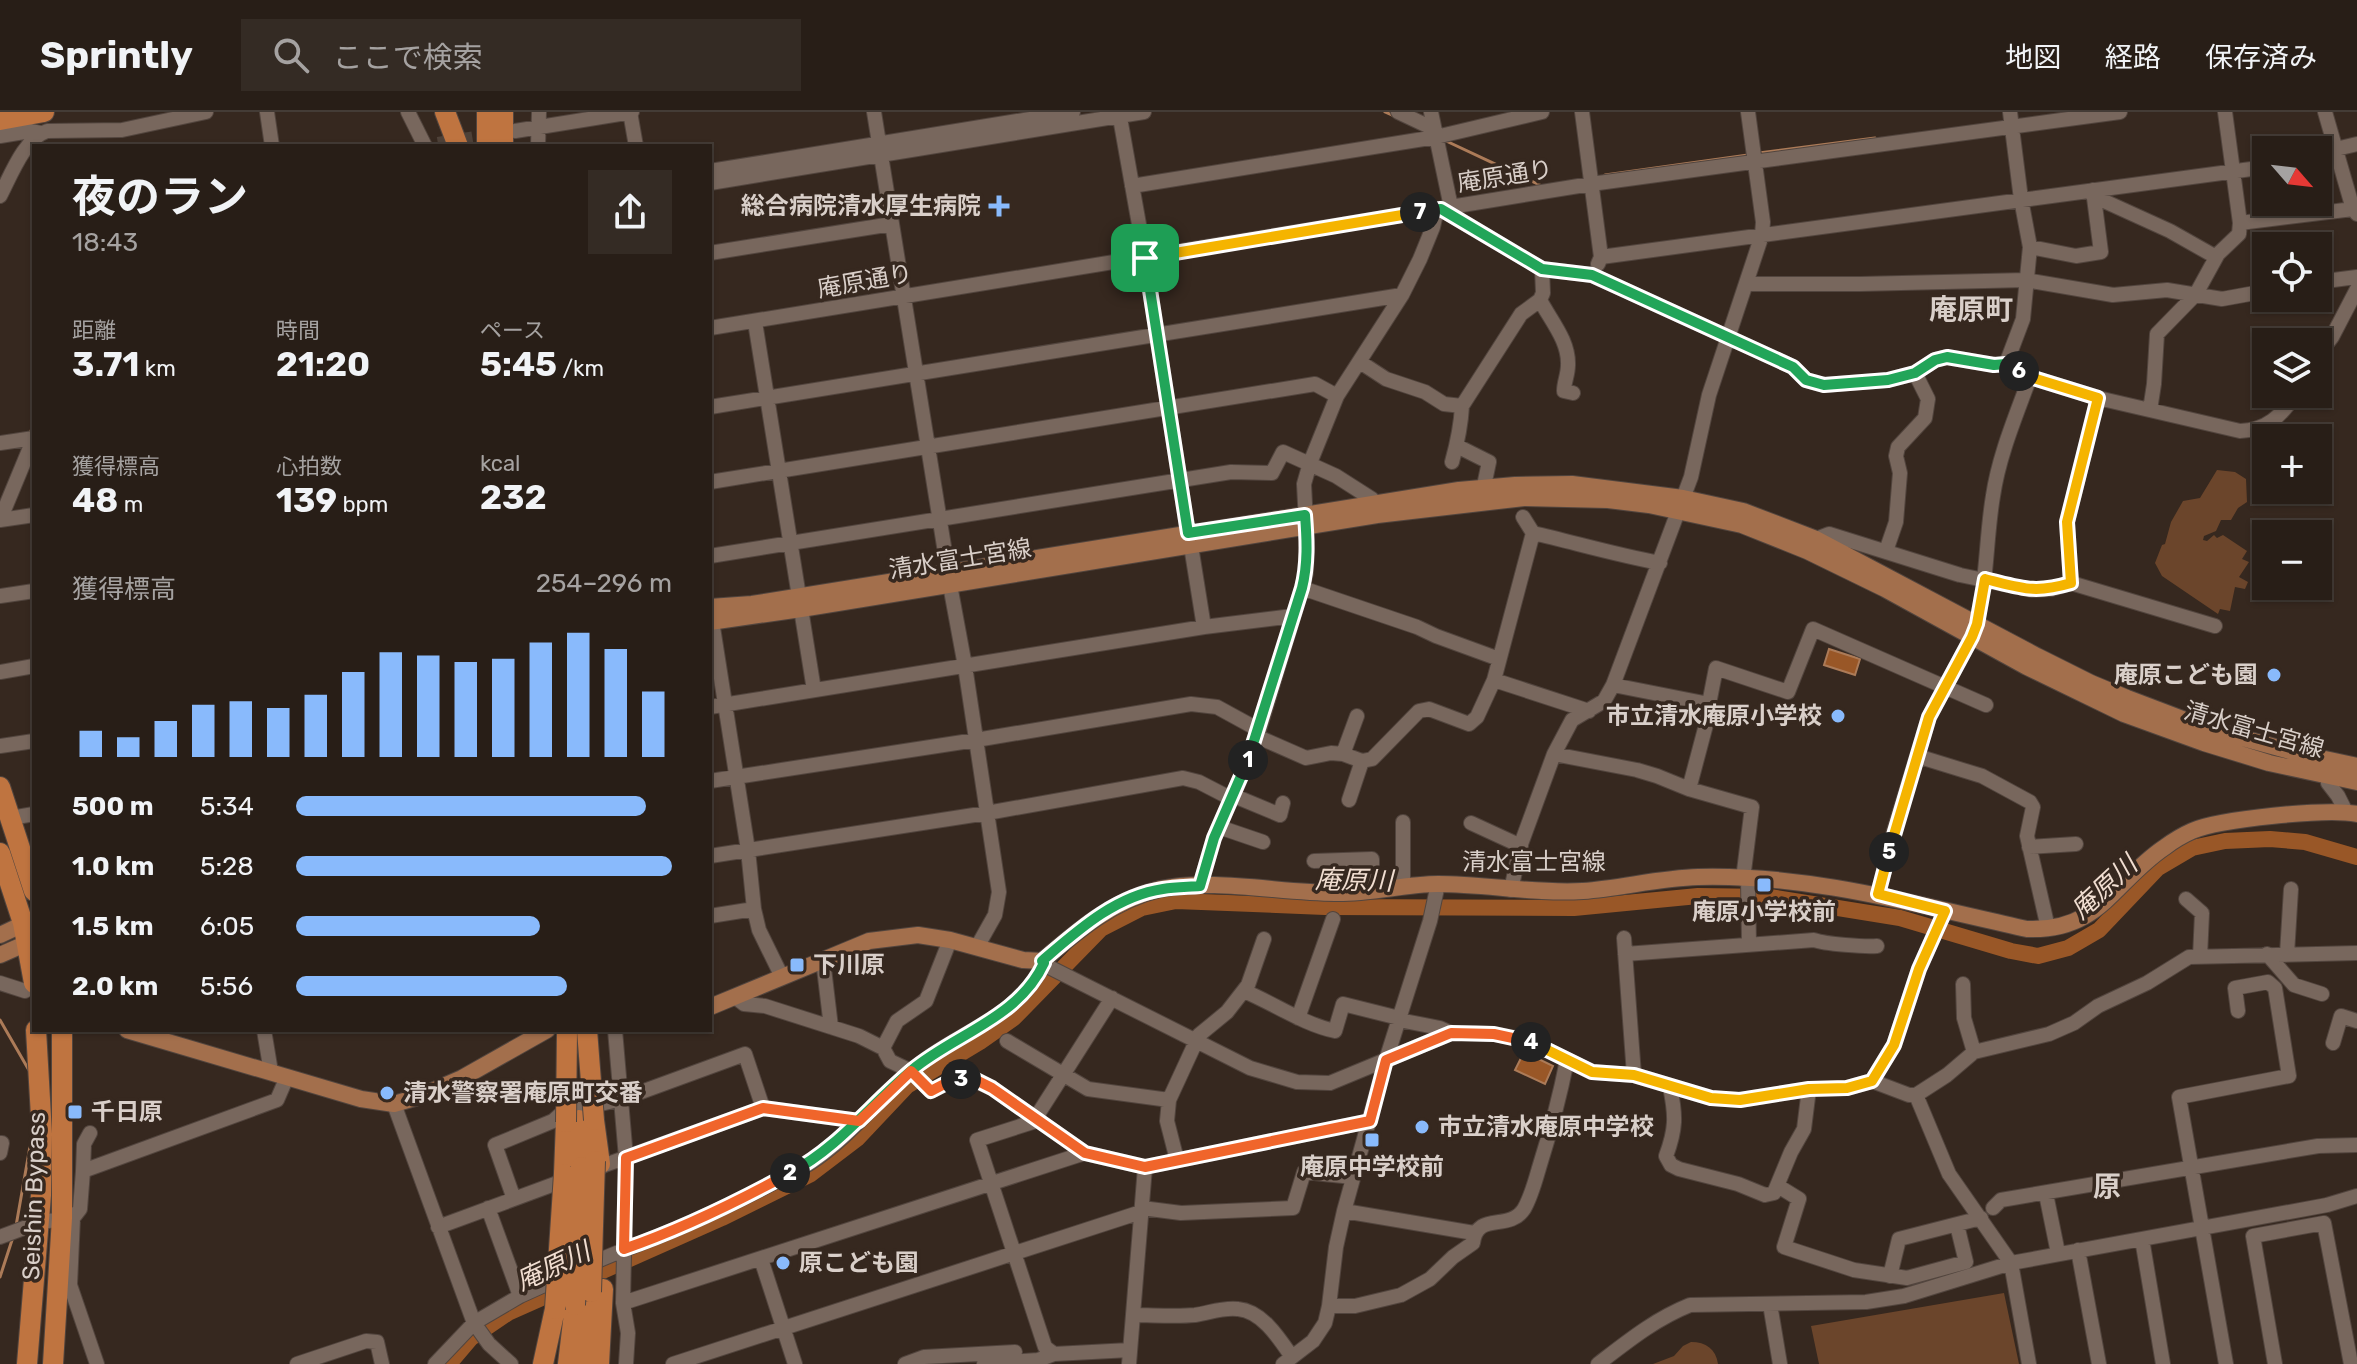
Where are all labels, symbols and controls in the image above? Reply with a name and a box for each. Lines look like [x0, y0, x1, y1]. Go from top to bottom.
search box [241, 19, 801, 91]
text: Sprintly [40, 32, 193, 78]
icon: search [269, 33, 313, 77]
text: ここで検索 [333, 40, 483, 76]
text: 地図 [2005, 41, 2061, 74]
text: 経路 [2105, 41, 2161, 74]
text: 保存済み [2205, 41, 2317, 74]
north arrow [2252, 136, 2332, 216]
map controls [2252, 136, 2332, 600]
street label: 庵原通り [1455, 155, 1555, 197]
button: share [588, 170, 672, 254]
text: 夜のラン [72, 171, 248, 223]
place label: 総合病院清水厚生病院 [741, 192, 981, 220]
pin: 7 [1400, 192, 1440, 232]
marker: 総合病院清水厚生病院 [988, 195, 1010, 217]
text: 7 [1414, 198, 1426, 225]
pin [1111, 224, 1179, 292]
text: 18:43 [72, 227, 138, 258]
button: locate [2252, 232, 2332, 312]
icon: arrive [1123, 236, 1167, 280]
street label: 庵原通り [815, 259, 915, 303]
district label: 庵原町 [1929, 293, 2013, 326]
text: 距離 [72, 317, 116, 344]
text: 時間 [276, 317, 320, 344]
text: ペース [480, 317, 545, 344]
button: layers [2252, 328, 2332, 408]
text: 3.71 [72, 344, 139, 385]
text: 21:20 [276, 344, 370, 385]
text: 5:45 [480, 344, 557, 385]
pin: 6 [1999, 351, 2039, 391]
text: km [139, 355, 176, 382]
text: /km [557, 355, 604, 382]
text: 6 [2012, 357, 2026, 384]
button: + [2252, 424, 2332, 504]
text: kcal [480, 450, 520, 477]
text: 獲得標高 [72, 453, 160, 480]
text: 心拍数 [276, 453, 342, 480]
text: 232 [480, 477, 547, 518]
text: 48 [72, 480, 118, 521]
text: 139 [276, 480, 337, 521]
text: m [118, 491, 143, 518]
text: bpm [337, 491, 388, 518]
button: − [2252, 520, 2332, 600]
street label: 清水富士宮線 [887, 534, 1033, 584]
text: 254–296 m [536, 568, 672, 599]
text: 獲得標高 [72, 574, 176, 605]
place label: 庵原こども園 [2114, 661, 2258, 689]
marker: 庵原こども園 [2265, 666, 2283, 684]
street label: 清水富士宮線 [2181, 697, 2327, 763]
place label: 市立清水庵原小学校 [1606, 702, 1822, 730]
marker: 市立清水庵原小学校 [1829, 707, 1847, 725]
pin: 1 [1228, 740, 1268, 780]
text: 1 [1243, 746, 1253, 773]
text: 500 m [72, 791, 154, 822]
text: 5:34 [200, 791, 254, 822]
pin: 5 [1869, 832, 1909, 872]
text: 5 [1882, 838, 1896, 865]
water label: 庵原川 [2065, 847, 2146, 925]
street label: 清水富士宮線 [1462, 848, 1606, 876]
text: 1.0 km [72, 851, 154, 882]
text: 5:28 [200, 851, 254, 882]
water label: 庵原川 [1315, 864, 1396, 897]
marker: 庵原小学校前 [1755, 876, 1773, 894]
place label: 庵原小学校前 [1692, 898, 1836, 926]
text: 1.5 km [72, 911, 154, 942]
text: 6:05 [200, 911, 254, 942]
place label: 下川原 [813, 951, 885, 979]
marker: 下川原 [788, 956, 806, 974]
text: 2.0 km [72, 971, 158, 1002]
text: 5:56 [200, 971, 253, 1002]
pin: 4 [1511, 1022, 1551, 1062]
text: 4 [1523, 1028, 1539, 1055]
pin: 3 [941, 1059, 981, 1099]
text: 3 [954, 1065, 968, 1092]
place label: 清水警察署庵原町交番 [403, 1079, 643, 1107]
marker: 清水警察署庵原町交番 [378, 1084, 396, 1102]
place label: 千日原 [91, 1098, 163, 1126]
marker: 千日原 [66, 1103, 84, 1121]
street label: Seishin Bypass [17, 1111, 51, 1281]
place label: 市立清水庵原中学校 [1438, 1113, 1654, 1141]
marker: 市立清水庵原中学校 [1413, 1118, 1431, 1136]
marker: 庵原中学校前 [1363, 1131, 1381, 1149]
pin: 2 [770, 1153, 810, 1193]
place label: 庵原中学校前 [1300, 1153, 1444, 1181]
text: 2 [783, 1159, 797, 1186]
district label: 原 [2093, 1170, 2121, 1203]
water label: 庵原川 [511, 1235, 598, 1297]
place label: 原こども園 [799, 1249, 919, 1277]
marker: 原こども園 [774, 1254, 792, 1272]

